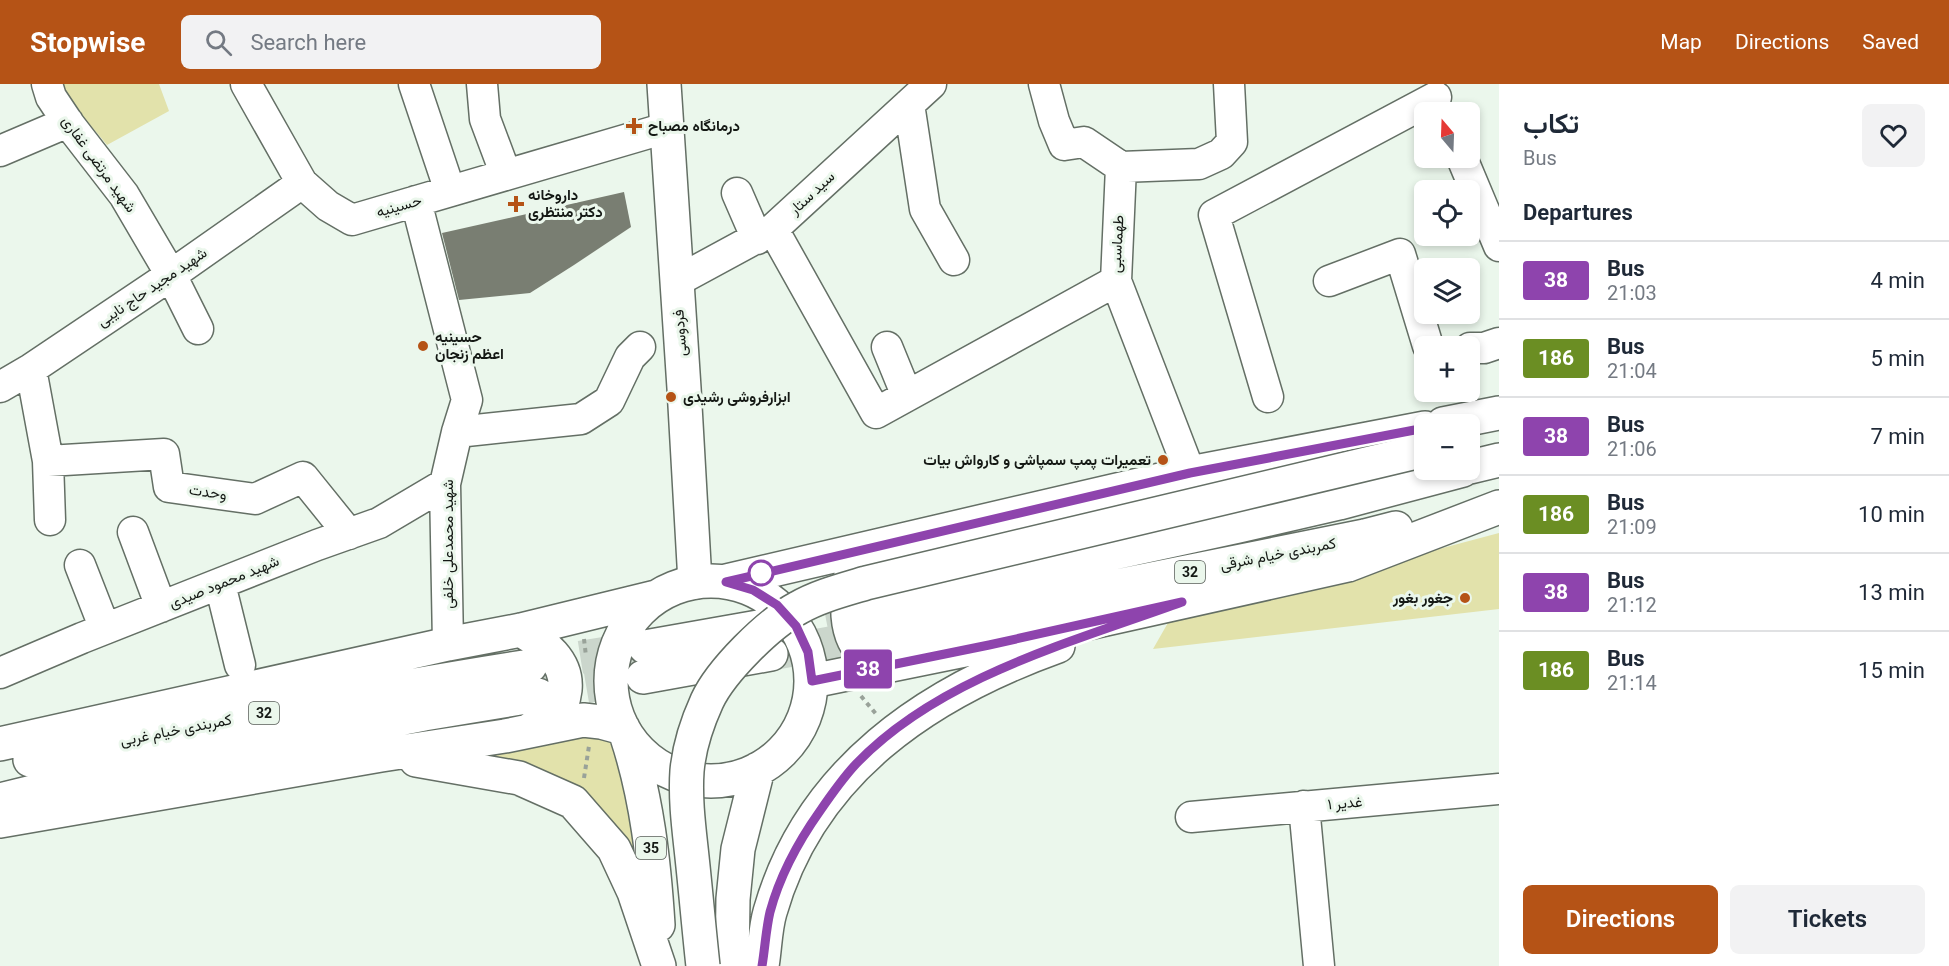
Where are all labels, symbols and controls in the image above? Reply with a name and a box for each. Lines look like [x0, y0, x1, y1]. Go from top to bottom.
search box [181, 15, 601, 69]
text: Stopwise [30, 26, 145, 59]
icon: search [202, 26, 235, 59]
text: Search here [250, 30, 366, 55]
text: Map [1660, 30, 1702, 54]
text: Directions [1735, 30, 1829, 54]
text: Saved [1862, 30, 1919, 54]
north arrow [1414, 102, 1480, 168]
map controls [1414, 102, 1480, 480]
button: heart [1862, 104, 1925, 167]
text: تکاب [1523, 107, 1579, 140]
street label: شهید مرتضی غفاری [57, 112, 140, 217]
marker: درمانگاه مصباح [625, 117, 643, 135]
place label: درمانگاه مصباح [648, 117, 740, 136]
text: Bus [1523, 146, 1557, 170]
street label: سید ستار [785, 167, 839, 219]
button: locate [1414, 180, 1480, 246]
place label: داروخانه دکتر منتظری [528, 186, 603, 221]
street label: حسینیه [374, 191, 424, 221]
marker: داروخانه دکتر منتظری [509, 197, 523, 211]
text: Departures [1523, 200, 1633, 225]
street label: طهماسبی [1106, 214, 1129, 273]
street label: شهید مجید حاج نایبی [94, 243, 212, 332]
text: Bus [1607, 256, 1645, 281]
button: layers [1414, 258, 1480, 324]
text: 38 [1544, 268, 1568, 292]
text: 4 min [1870, 268, 1925, 293]
text: 21:03 [1607, 281, 1657, 305]
street label: فردوسی [669, 309, 692, 357]
place label: حسینیه اعظم زنجان [435, 328, 504, 364]
text: Bus [1607, 334, 1645, 359]
button: + [1414, 336, 1480, 402]
marker: حسینیه اعظم زنجان [416, 339, 430, 353]
text: 186 [1538, 346, 1574, 370]
text: 5 min [1870, 346, 1925, 371]
text: 21:04 [1607, 359, 1657, 383]
place label: ابزارفروشی رشیدی [683, 388, 791, 406]
marker: ابزارفروشی رشیدی [664, 390, 678, 404]
text: Bus [1607, 412, 1645, 437]
button: − [1414, 414, 1480, 480]
text: 38 [1544, 424, 1568, 448]
text: 7 min [1870, 424, 1925, 449]
text: 21:06 [1607, 437, 1657, 461]
place label: تعمیرات پمپ سمپاشی و کارواش بیات [923, 451, 1151, 470]
marker: تعمیرات پمپ سمپاشی و کارواش بیات [1156, 453, 1170, 467]
street label: شهید محمدعلی خلفی [439, 479, 458, 609]
street label: وحدت [188, 480, 228, 504]
text: Bus [1607, 490, 1645, 515]
text: 186 [1538, 502, 1574, 526]
text: 10 min [1858, 502, 1925, 527]
text: 21:09 [1607, 515, 1657, 539]
street label: کمربندی خیام شرقی [1219, 534, 1338, 575]
street label: شهید محمود صیدی [166, 552, 282, 613]
unlabelled marker [748, 560, 774, 586]
road number: 32 [1175, 561, 1205, 583]
text: Bus [1607, 568, 1645, 593]
text: 38 [1544, 580, 1568, 604]
text: 13 min [1858, 580, 1925, 605]
place label: جغور بغور [1392, 589, 1453, 607]
marker: جغور بغور [1458, 591, 1472, 605]
text: 21:12 [1607, 593, 1657, 617]
text: Bus [1607, 646, 1645, 671]
line badge: 38 [841, 650, 895, 688]
text: 38 [856, 657, 880, 681]
text: 186 [1538, 658, 1574, 682]
text: 15 min [1858, 658, 1925, 683]
text: 21:14 [1607, 671, 1657, 695]
road number: 32 [249, 702, 279, 724]
street label: کمربندی خیام غربی [119, 710, 234, 751]
street label: غدیر ۱ [1327, 793, 1363, 813]
road number: 35 [636, 837, 666, 859]
button: Directions [1523, 885, 1718, 954]
button: Tickets [1730, 885, 1925, 954]

